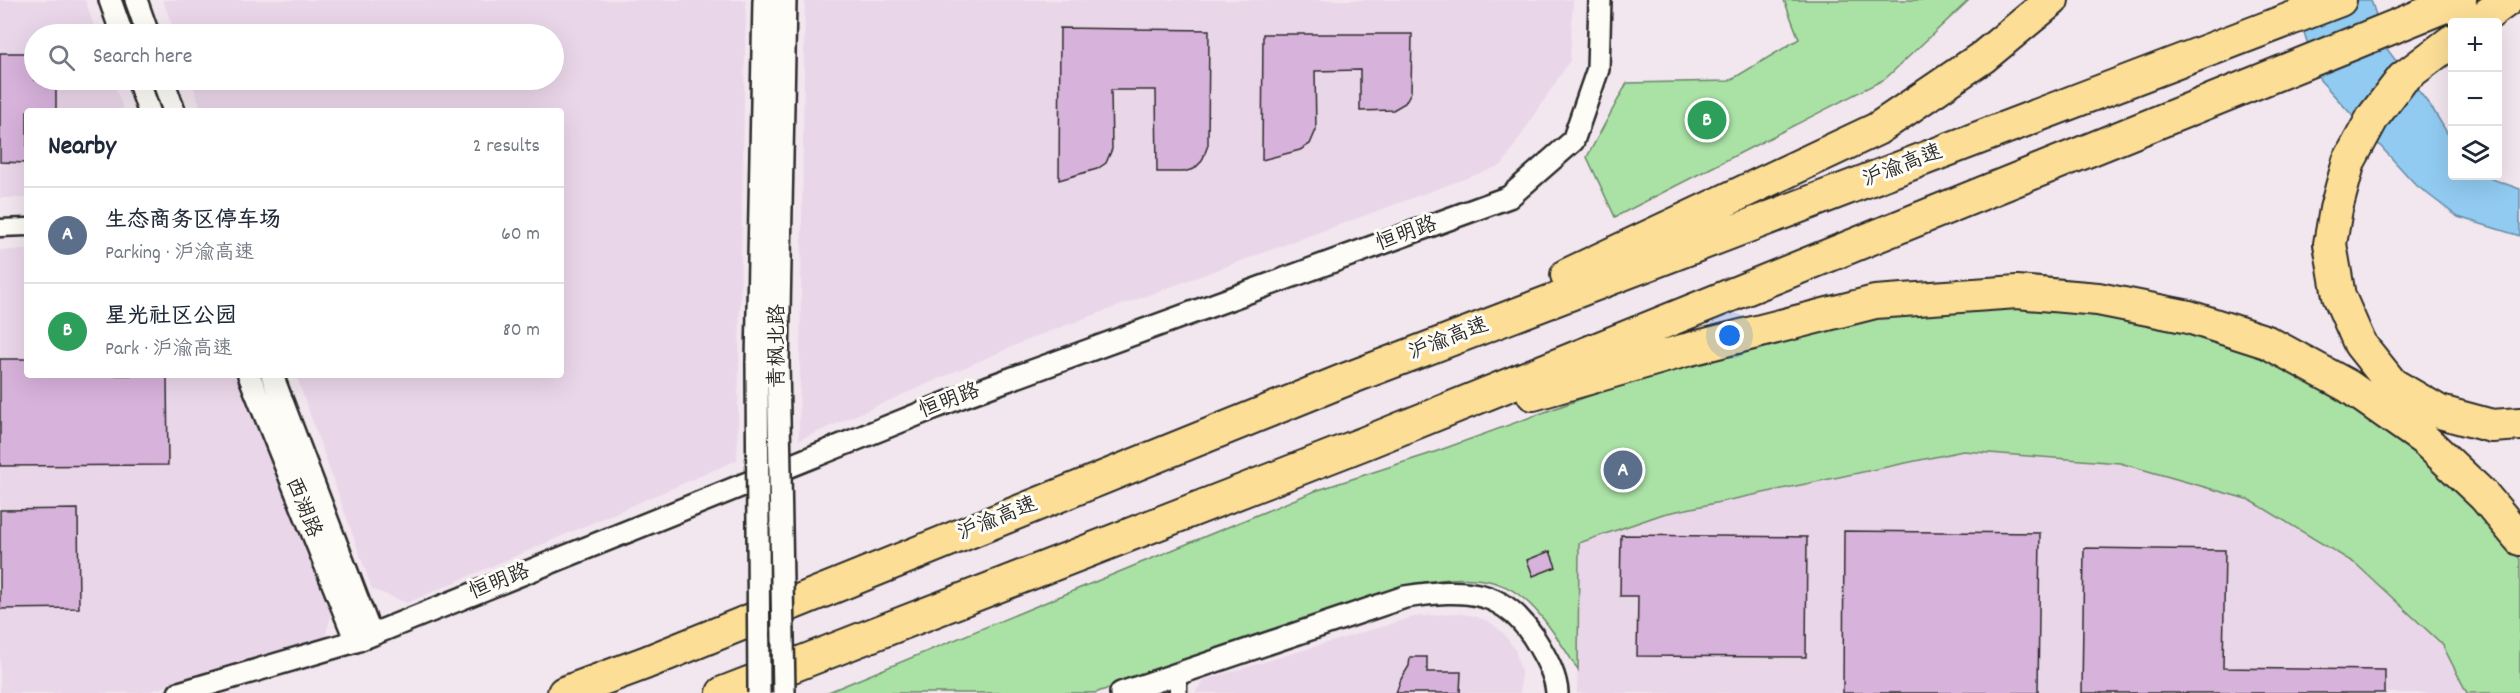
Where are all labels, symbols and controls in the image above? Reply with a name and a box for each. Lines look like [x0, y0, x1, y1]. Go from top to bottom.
map controls [2448, 18, 2502, 180]
button: + [2448, 18, 2502, 72]
search box [24, 24, 564, 90]
icon: search [45, 41, 78, 74]
text: Search here [93, 42, 192, 73]
button: − [2448, 72, 2502, 126]
pin: B [1688, 98, 1726, 142]
button: layers [2448, 126, 2502, 180]
text: Nearby [48, 129, 116, 166]
text: 2 results [473, 133, 540, 161]
street label: 沪渝高速 [1858, 138, 1948, 196]
text: 生态商务区停车场 [105, 206, 281, 237]
street label: 恒明路 [1372, 210, 1442, 260]
text: A [62, 221, 73, 249]
text: 60 m [501, 221, 540, 249]
text: Parking · 沪渝高速 [105, 240, 254, 268]
text: 星光社区公园 [105, 302, 237, 333]
street label: 青枫北路 [764, 304, 794, 388]
street label: 沪渝高速 [1404, 311, 1494, 369]
text: B [63, 317, 72, 345]
text: 80 m [503, 317, 540, 345]
your location [1715, 321, 1744, 350]
text: Park · 沪渝高速 [105, 336, 233, 364]
street label: 恒明路 [915, 377, 985, 427]
pin: A [1604, 448, 1642, 492]
street label: 西湖路 [276, 473, 328, 543]
street label: 沪渝高速 [953, 490, 1043, 550]
street label: 恒明路 [465, 557, 535, 609]

